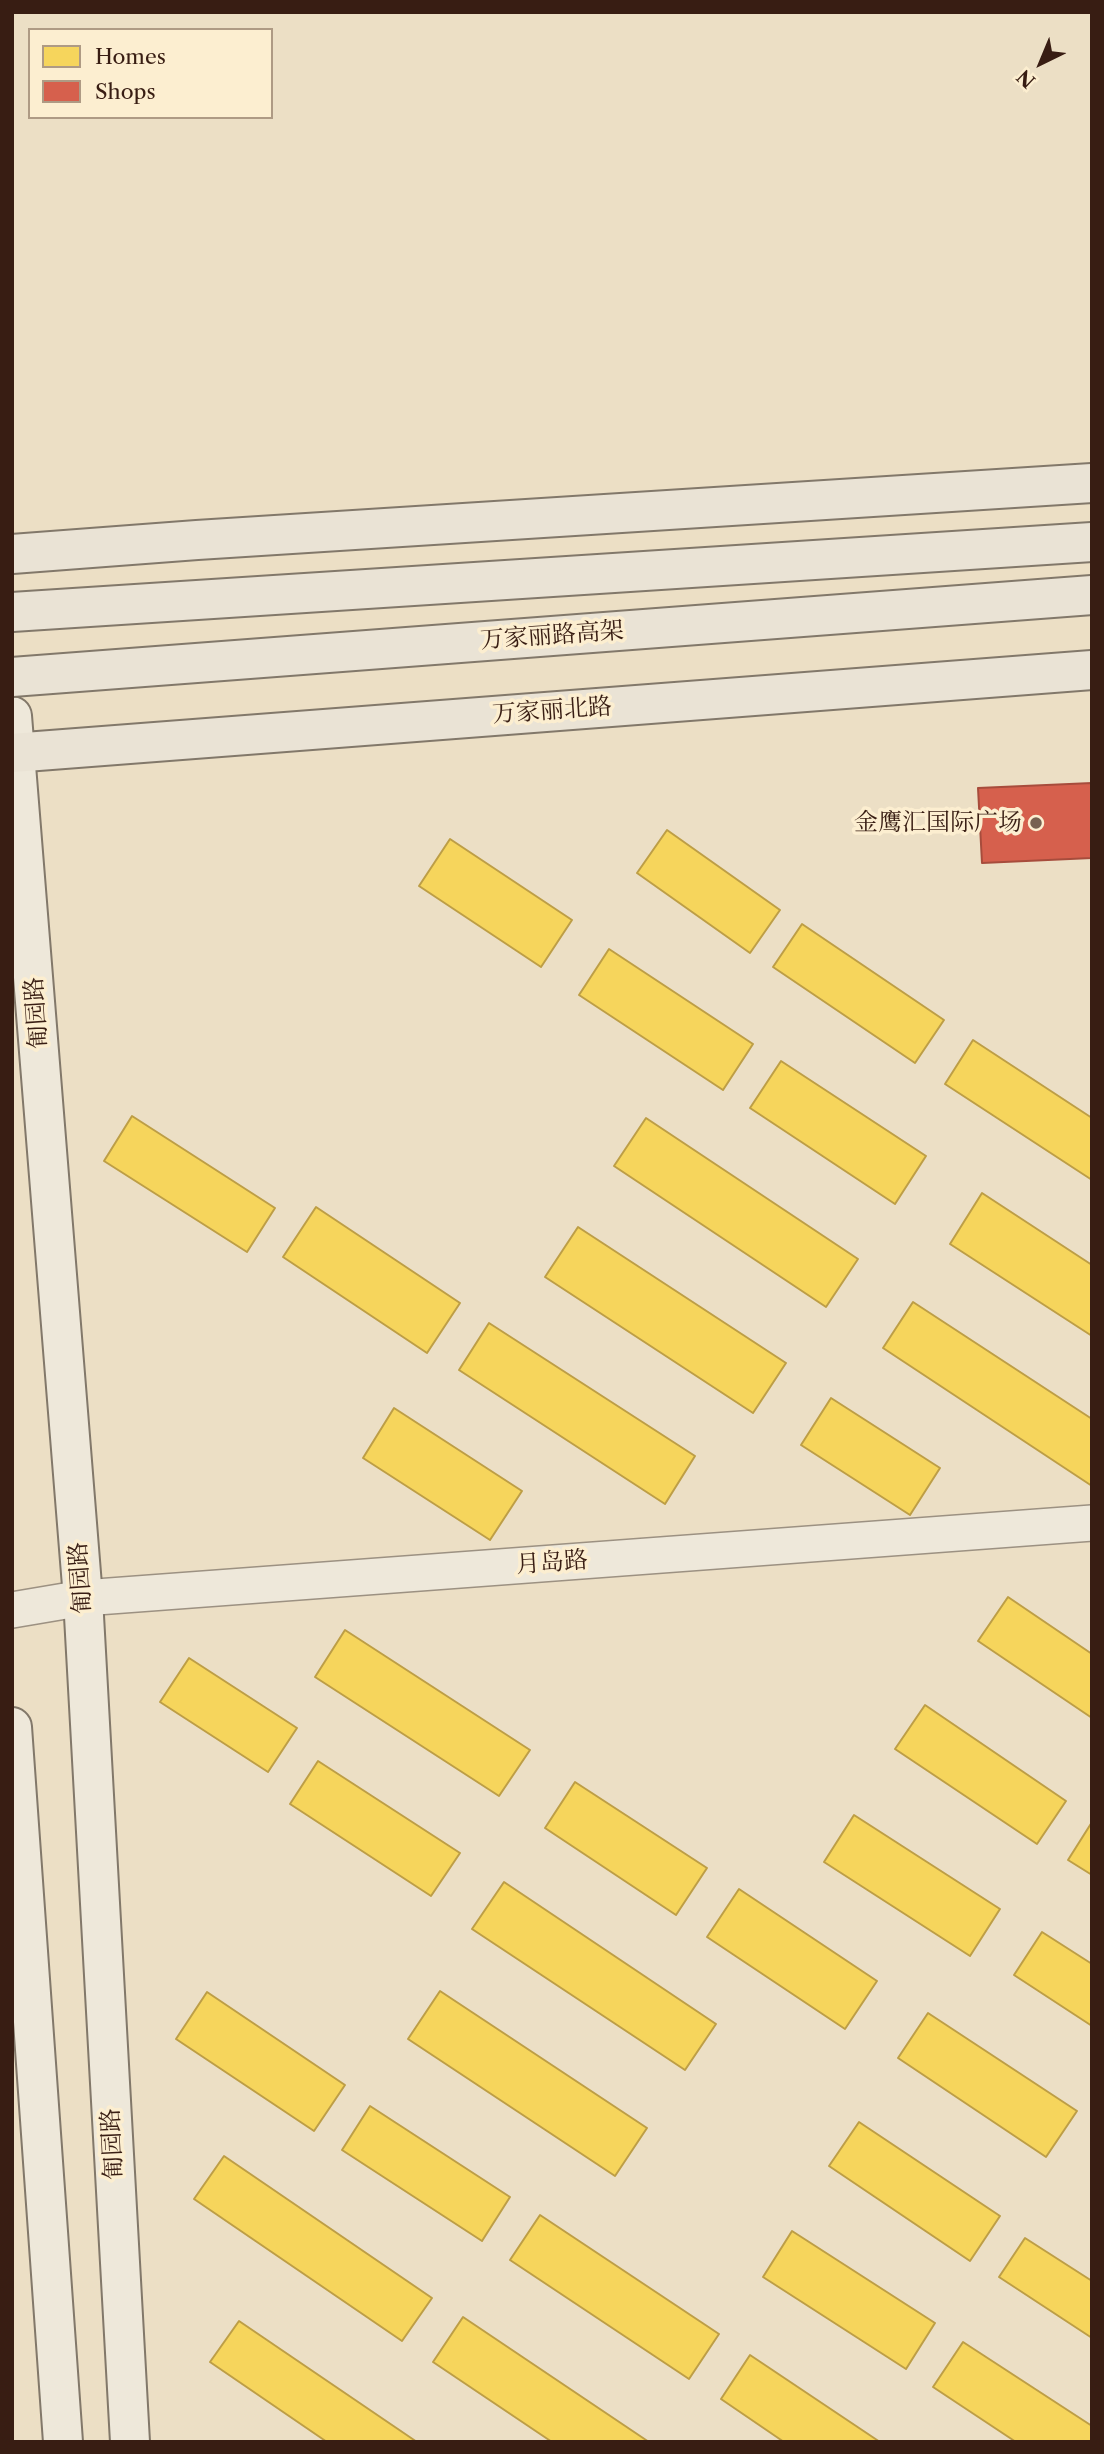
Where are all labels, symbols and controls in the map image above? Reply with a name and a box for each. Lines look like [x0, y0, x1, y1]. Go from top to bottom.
legend [28, 28, 273, 119]
north arrow [1006, 28, 1076, 98]
text: Homes [95, 44, 166, 69]
text: N [1012, 65, 1040, 93]
text: Shops [95, 79, 156, 104]
street label: 万家丽路高架 [479, 617, 625, 655]
street label: 万家丽北路 [491, 692, 613, 730]
place label: 金鹰汇国际广场 [854, 809, 1022, 837]
marker: 金鹰汇国际广场 [1028, 815, 1044, 831]
street label: 匍园路 [20, 976, 54, 1050]
street label: 匍园路 [64, 1541, 98, 1615]
street label: 月岛路 [515, 1546, 589, 1580]
street label: 匍园路 [97, 2107, 129, 2181]

